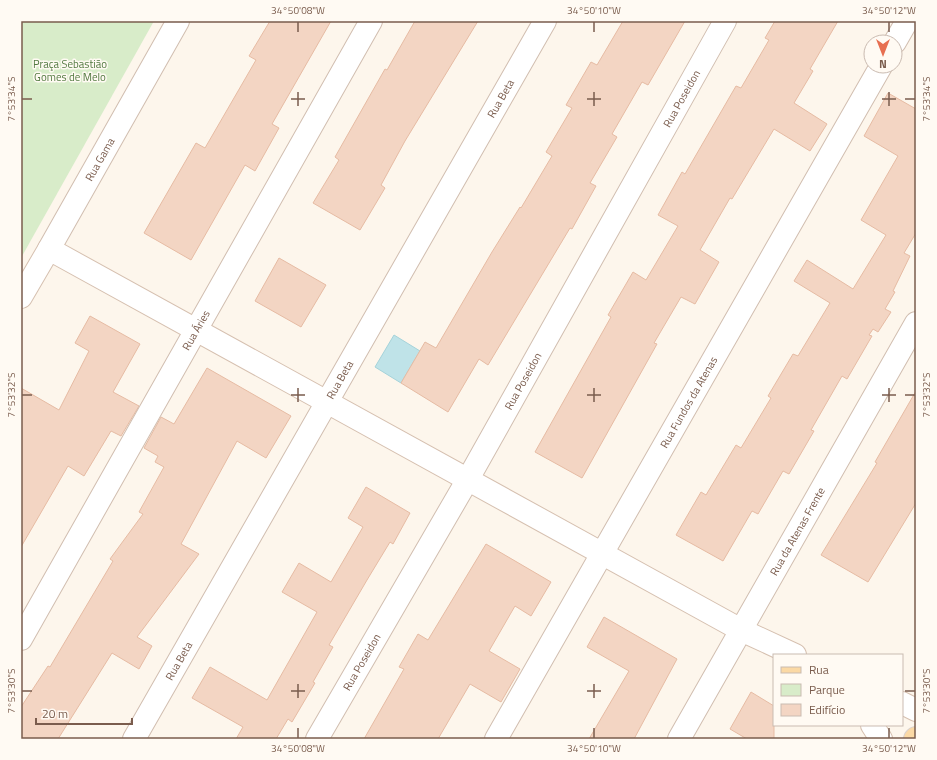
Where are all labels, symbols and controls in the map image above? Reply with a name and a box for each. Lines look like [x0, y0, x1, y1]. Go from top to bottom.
text: 34°50'08"W [271, 3, 325, 18]
text: 34°50'10"W [567, 3, 621, 18]
text: 34°50'12"W [862, 3, 916, 18]
north arrow [863, 34, 903, 74]
park label: Praça Sebastião Gomes de Melo [33, 56, 107, 85]
text: N [879, 56, 887, 72]
street label: Rua Poseidon [659, 67, 704, 130]
street label: Rua Beta [483, 76, 518, 121]
text: 7°53'34"S [4, 77, 19, 121]
text: 7°53'34"S [919, 77, 934, 121]
street label: Rua Gama [81, 134, 119, 184]
street label: Rua Áries [178, 307, 214, 353]
street label: Rua Poseidon [500, 349, 546, 413]
street label: Rua Fundos da Atenas [656, 353, 721, 451]
street label: Rua Beta [322, 357, 357, 402]
text: 7°53'32"S [4, 373, 19, 417]
text: 7°53'32"S [919, 373, 934, 417]
street label: Rua da Atenas Frente [766, 484, 829, 578]
street label: Rua Poseidon [339, 630, 385, 694]
street label: Rua Beta [161, 638, 196, 683]
legend [773, 654, 903, 726]
text: Rua [809, 660, 829, 679]
text: 7°53'30"S [4, 669, 19, 713]
text: 7°53'30"S [919, 669, 934, 713]
text: Parque [809, 680, 845, 699]
scale bar [36, 700, 132, 726]
text: Edifício [809, 700, 845, 719]
text: 20 m [42, 704, 68, 723]
text: 34°50'08"W [271, 741, 325, 756]
text: 34°50'10"W [567, 741, 621, 756]
text: 34°50'12"W [862, 741, 916, 756]

